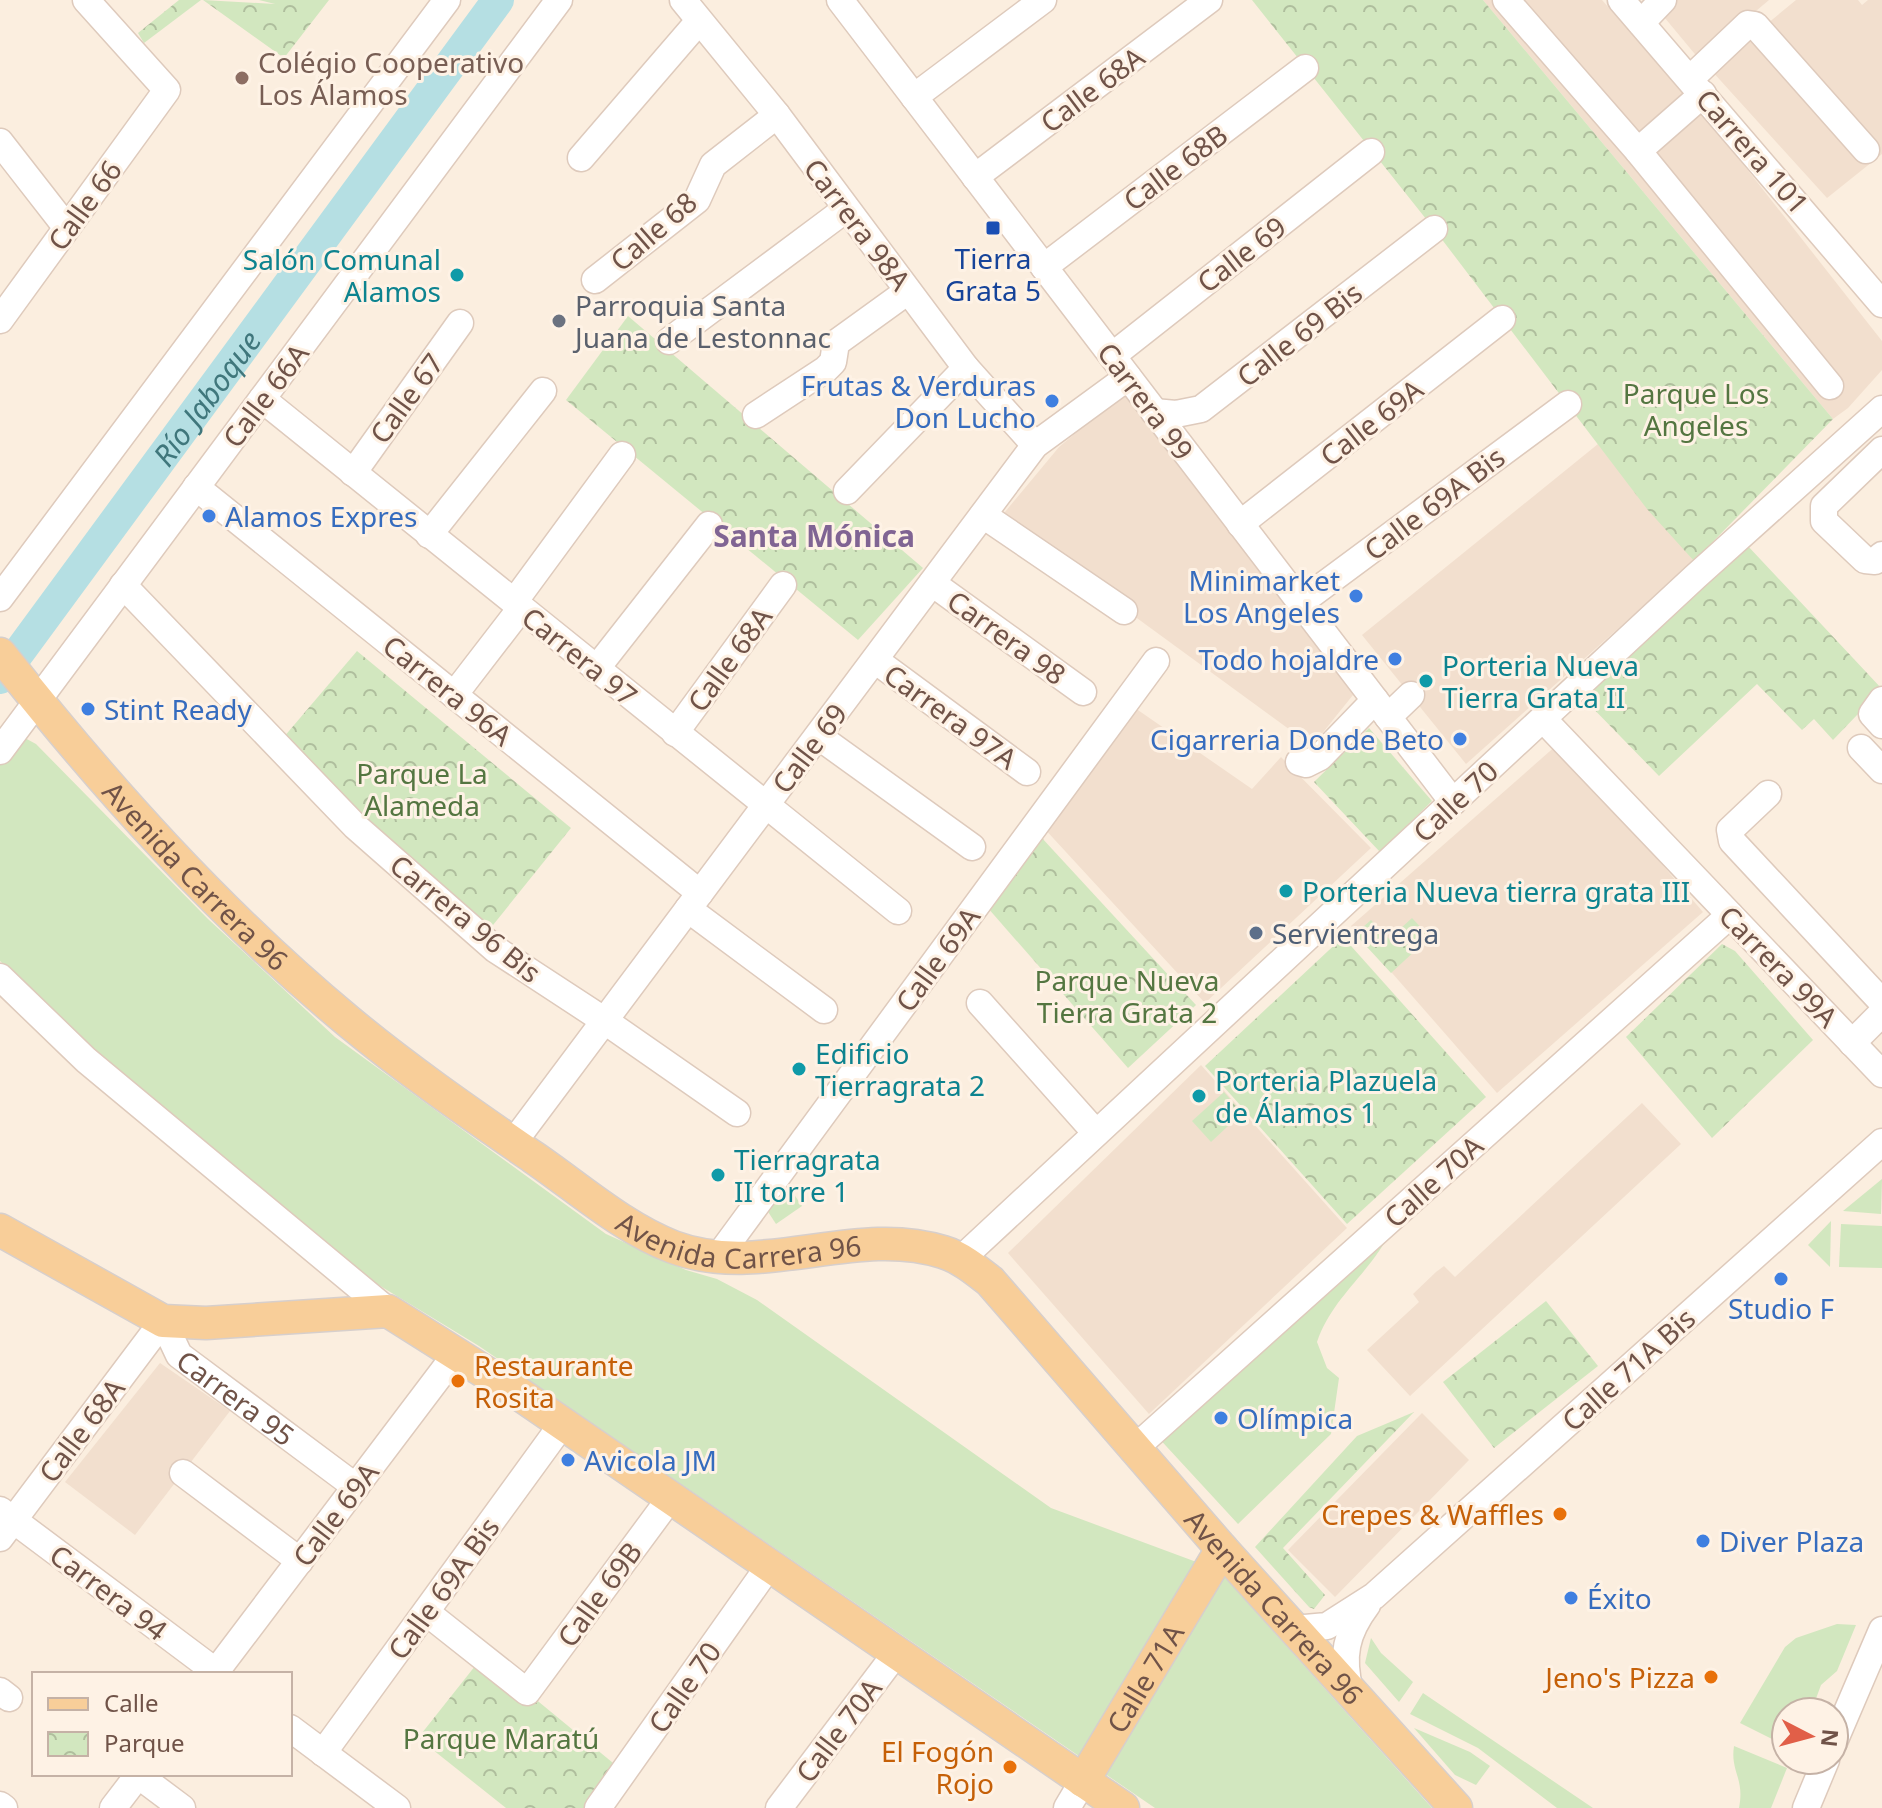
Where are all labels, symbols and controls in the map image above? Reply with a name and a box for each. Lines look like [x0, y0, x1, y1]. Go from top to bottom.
street label: Calle 68A [1032, 37, 1152, 141]
place label: Colégio Cooperativo Los Álamos [258, 43, 524, 113]
marker: Colégio Cooperativo Los Álamos [233, 69, 251, 87]
street label: Carrera 101 [1688, 80, 1818, 222]
street label: Calle 68B [1115, 115, 1235, 219]
street label: Carrera 98A [796, 150, 920, 298]
street label: Calle 66 [38, 152, 130, 258]
street label: Calle 68 [602, 183, 704, 279]
street label: Calle 69 [1189, 207, 1293, 301]
marker: Tierra Grata 5 [984, 219, 1002, 237]
place label: Tierra Grata 5 [945, 239, 1041, 309]
place label: Salón Comunal Alamos [243, 240, 441, 310]
marker: Salón Comunal Alamos [448, 266, 466, 284]
street label: Calle 69 Bis [1229, 273, 1369, 395]
place label: Parroquia Santa Juana de Lestonnac [572, 286, 831, 356]
marker: Parroquia Santa Juana de Lestonnac [550, 312, 568, 330]
water label: Río Jaboque [142, 321, 270, 474]
street label: Calle 66A [213, 335, 317, 455]
street label: Carrera 99 [1089, 335, 1203, 467]
street label: Calle 67 [360, 345, 452, 451]
place label: Frutas & Verduras Don Lucho [801, 366, 1036, 436]
street label: Calle 69A [1312, 370, 1430, 474]
park label: Parque Los Angeles [1623, 374, 1769, 444]
marker: Frutas & Verduras Don Lucho [1043, 392, 1061, 410]
street label: Calle 69A Bis [1356, 438, 1512, 568]
place label: Alamos Expres [225, 497, 417, 535]
marker: Alamos Expres [200, 507, 218, 525]
district label: Santa Mónica [713, 515, 915, 556]
place label: Minimarket Los Angeles [1183, 561, 1340, 631]
street label: Carrera 98 [940, 581, 1074, 693]
marker: Minimarket Los Angeles [1347, 587, 1365, 605]
street label: Carrera 97 [514, 598, 646, 714]
street label: Calle 68A [678, 599, 780, 719]
street label: Carrera 96A [376, 626, 521, 754]
place label: Todo hojaldre [1199, 640, 1379, 678]
place label: Porteria Nueva Tierra Grata II [1442, 646, 1639, 716]
marker: Todo hojaldre [1386, 650, 1404, 668]
street label: Carrera 97A [877, 655, 1025, 777]
marker: Porteria Nueva Tierra Grata II [1417, 672, 1435, 690]
place label: Stint Ready [104, 690, 253, 728]
street label: Calle 69 [763, 695, 855, 801]
marker: Stint Ready [79, 700, 97, 718]
place label: Cigarreria Donde Beto [1150, 720, 1444, 758]
marker: Cigarreria Donde Beto [1451, 730, 1469, 748]
street label: Calle 70 [1404, 752, 1506, 850]
park label: Parque La Alameda [356, 754, 488, 824]
street label: Avenida Carrera 96 [95, 773, 297, 979]
street label: Carrera 96 Bis [383, 845, 549, 991]
place label: Porteria Nueva tierra grata III [1302, 872, 1690, 910]
marker: Porteria Nueva tierra grata III [1277, 882, 1295, 900]
street label: Carrera 99A [1711, 897, 1847, 1035]
street label: Calle 69A [886, 899, 988, 1019]
place label: Servientrega [1272, 914, 1439, 952]
marker: Servientrega [1247, 924, 1265, 942]
park label: Parque Nueva Tierra Grata 2 [1035, 961, 1220, 1031]
place label: Edificio Tierragrata 2 [815, 1034, 985, 1104]
marker: Edificio Tierragrata 2 [790, 1060, 808, 1078]
place label: Porteria Plazuela de Álamos 1 [1215, 1061, 1437, 1131]
marker: Porteria Plazuela de Álamos 1 [1190, 1087, 1208, 1105]
street label: Calle 70A [1375, 1126, 1491, 1236]
place label: Tierragrata II torre 1 [734, 1140, 881, 1210]
marker: Tierragrata II torre 1 [709, 1166, 727, 1184]
street label: Avenida Carrera 96 [609, 1203, 863, 1277]
marker: Studio F [1772, 1270, 1790, 1288]
place label: Studio F [1728, 1289, 1834, 1327]
street label: Calle 71A Bis [1553, 1299, 1703, 1439]
street label: Carrera 95 [169, 1341, 303, 1454]
place label: Restaurante Rosita [474, 1346, 634, 1416]
street label: Calle 68A [29, 1370, 133, 1490]
marker: Restaurante Rosita [449, 1372, 467, 1390]
place label: Olímpica [1237, 1399, 1353, 1437]
marker: Olímpica [1212, 1409, 1230, 1427]
place label: Avicola JM [584, 1441, 717, 1479]
marker: Avicola JM [559, 1451, 577, 1469]
street label: Calle 69A [283, 1454, 387, 1574]
place label: Crepes & Waffles [1321, 1495, 1544, 1533]
street label: Avenida Carrera 96 [1177, 1501, 1372, 1713]
marker: Crepes & Waffles [1551, 1505, 1569, 1523]
street label: Calle 69A Bis [379, 1509, 507, 1667]
place label: Diver Plaza [1719, 1522, 1864, 1560]
marker: Diver Plaza [1694, 1532, 1712, 1550]
street label: Calle 69B [548, 1534, 650, 1654]
street label: Carrera 94 [43, 1535, 175, 1649]
place label: Éxito [1587, 1579, 1652, 1617]
marker: Éxito [1562, 1589, 1580, 1607]
street label: Calle 71A [1097, 1616, 1192, 1740]
street label: Calle 70 [639, 1634, 729, 1740]
place label: Jeno's Pizza [1542, 1658, 1695, 1696]
marker: Jeno's Pizza [1702, 1668, 1720, 1686]
street label: Calle 70A [786, 1670, 890, 1790]
legend [32, 1672, 292, 1776]
text: Calle [104, 1686, 159, 1719]
north arrow [1770, 1696, 1850, 1776]
park label: Parque Maratú [403, 1719, 599, 1757]
text: Parque [104, 1726, 185, 1759]
text: N [1815, 1728, 1847, 1749]
place label: El Fogón Rojo [881, 1732, 994, 1802]
marker: El Fogón Rojo [1001, 1758, 1019, 1776]

